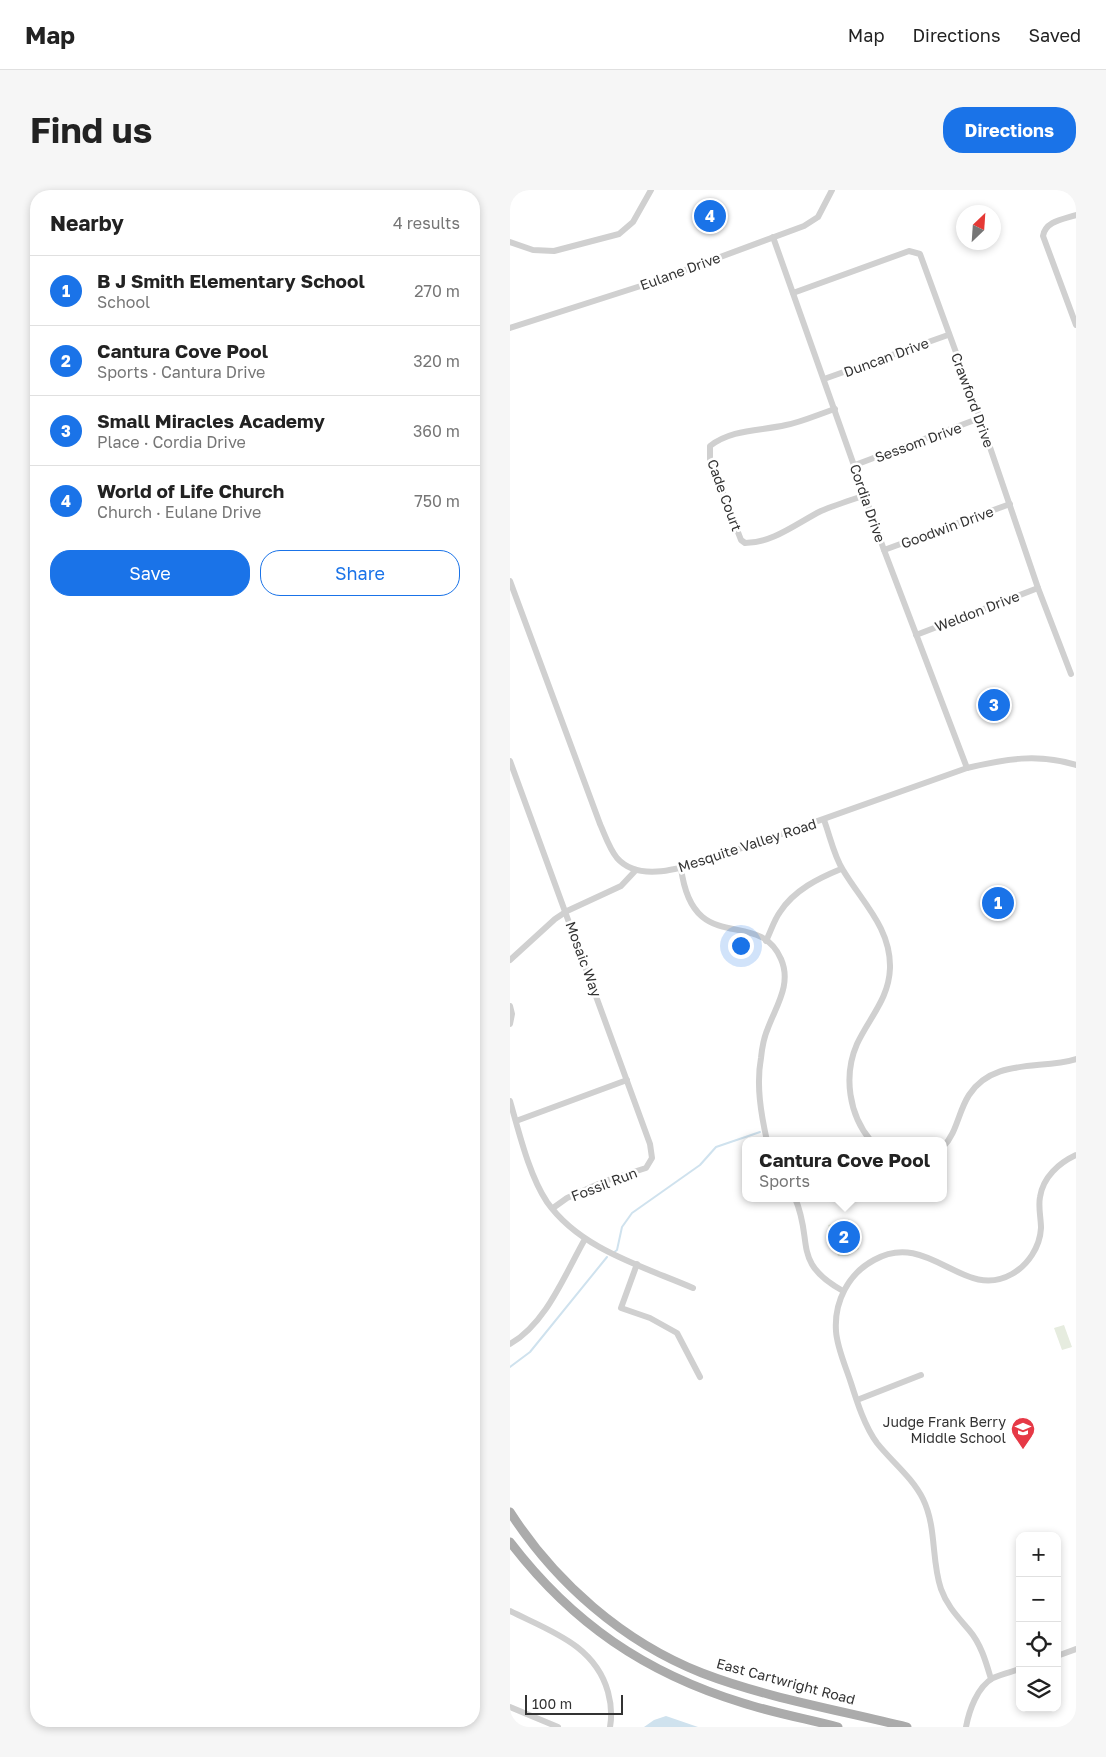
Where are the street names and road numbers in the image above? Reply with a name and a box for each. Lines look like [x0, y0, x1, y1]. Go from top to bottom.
street label: Eulane Drive [637, 249, 723, 293]
street label: Duncan Drive [841, 334, 931, 380]
street label: Crawford Drive [948, 350, 998, 450]
street label: Sessom Drive [872, 418, 964, 466]
street label: Cade Court [704, 457, 746, 533]
street label: Cordia Drive [847, 462, 889, 544]
street label: Goodwin Drive [898, 502, 996, 552]
street label: Weldon Drive [932, 587, 1022, 635]
street label: Mesquite Valley Road [676, 815, 818, 875]
street label: Mosaic Way [563, 919, 606, 999]
street label: Fossil Run [569, 1164, 639, 1204]
street label: East Cartwright Road [715, 1654, 857, 1708]

